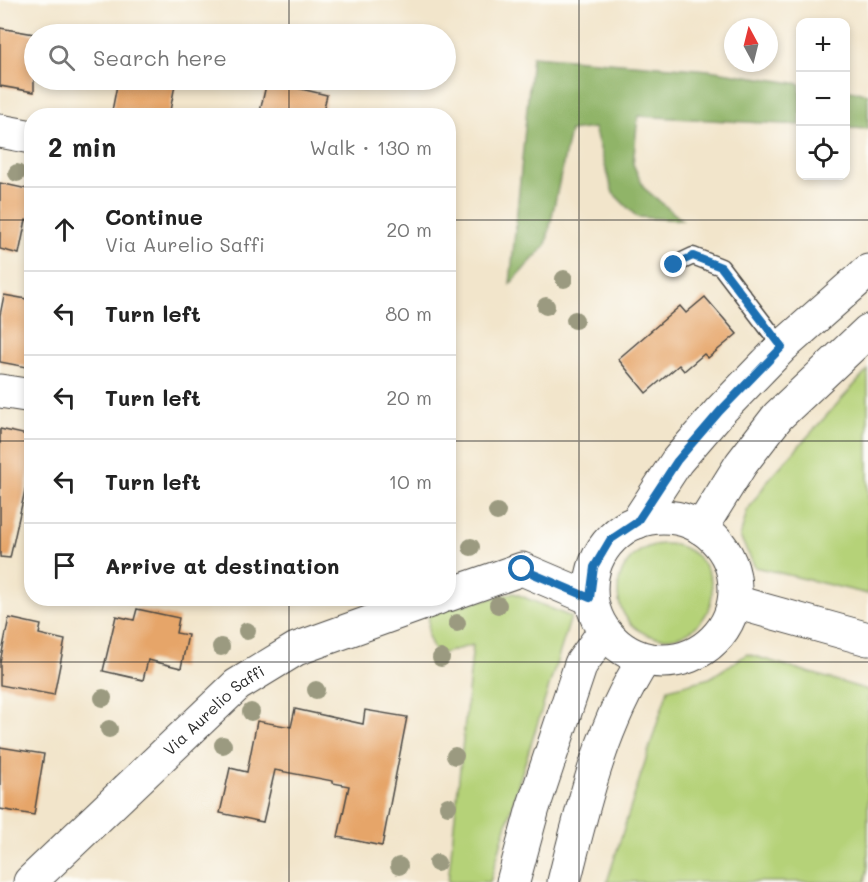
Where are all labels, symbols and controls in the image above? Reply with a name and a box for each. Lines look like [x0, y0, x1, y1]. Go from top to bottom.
north arrow [724, 18, 778, 72]
map controls [796, 18, 850, 180]
button: + [796, 18, 850, 72]
search box [24, 24, 456, 90]
icon: search [45, 41, 78, 74]
text: Search here [93, 43, 227, 72]
button: − [796, 72, 850, 126]
button: locate [796, 126, 850, 180]
text: 2 min [48, 130, 116, 164]
text: Walk · 130 m [309, 134, 432, 160]
text: Continue [105, 202, 203, 231]
icon: ahead [48, 213, 81, 246]
text: 20 m [386, 216, 432, 242]
text: Via Aurelio Saffi [105, 231, 265, 257]
route end [660, 251, 686, 277]
icon: left [48, 297, 81, 330]
text: Turn left [105, 299, 201, 328]
text: 80 m [385, 300, 432, 326]
icon: left [48, 381, 81, 414]
text: Turn left [105, 383, 201, 412]
text: 20 m [386, 384, 432, 410]
icon: left [48, 465, 81, 498]
text: Turn left [105, 467, 201, 496]
text: 10 m [388, 468, 432, 494]
icon: arrive [48, 549, 81, 582]
text: Arrive at destination [105, 551, 340, 580]
route start [508, 555, 534, 581]
street label: Via Aurelio Saffi [159, 660, 268, 760]

